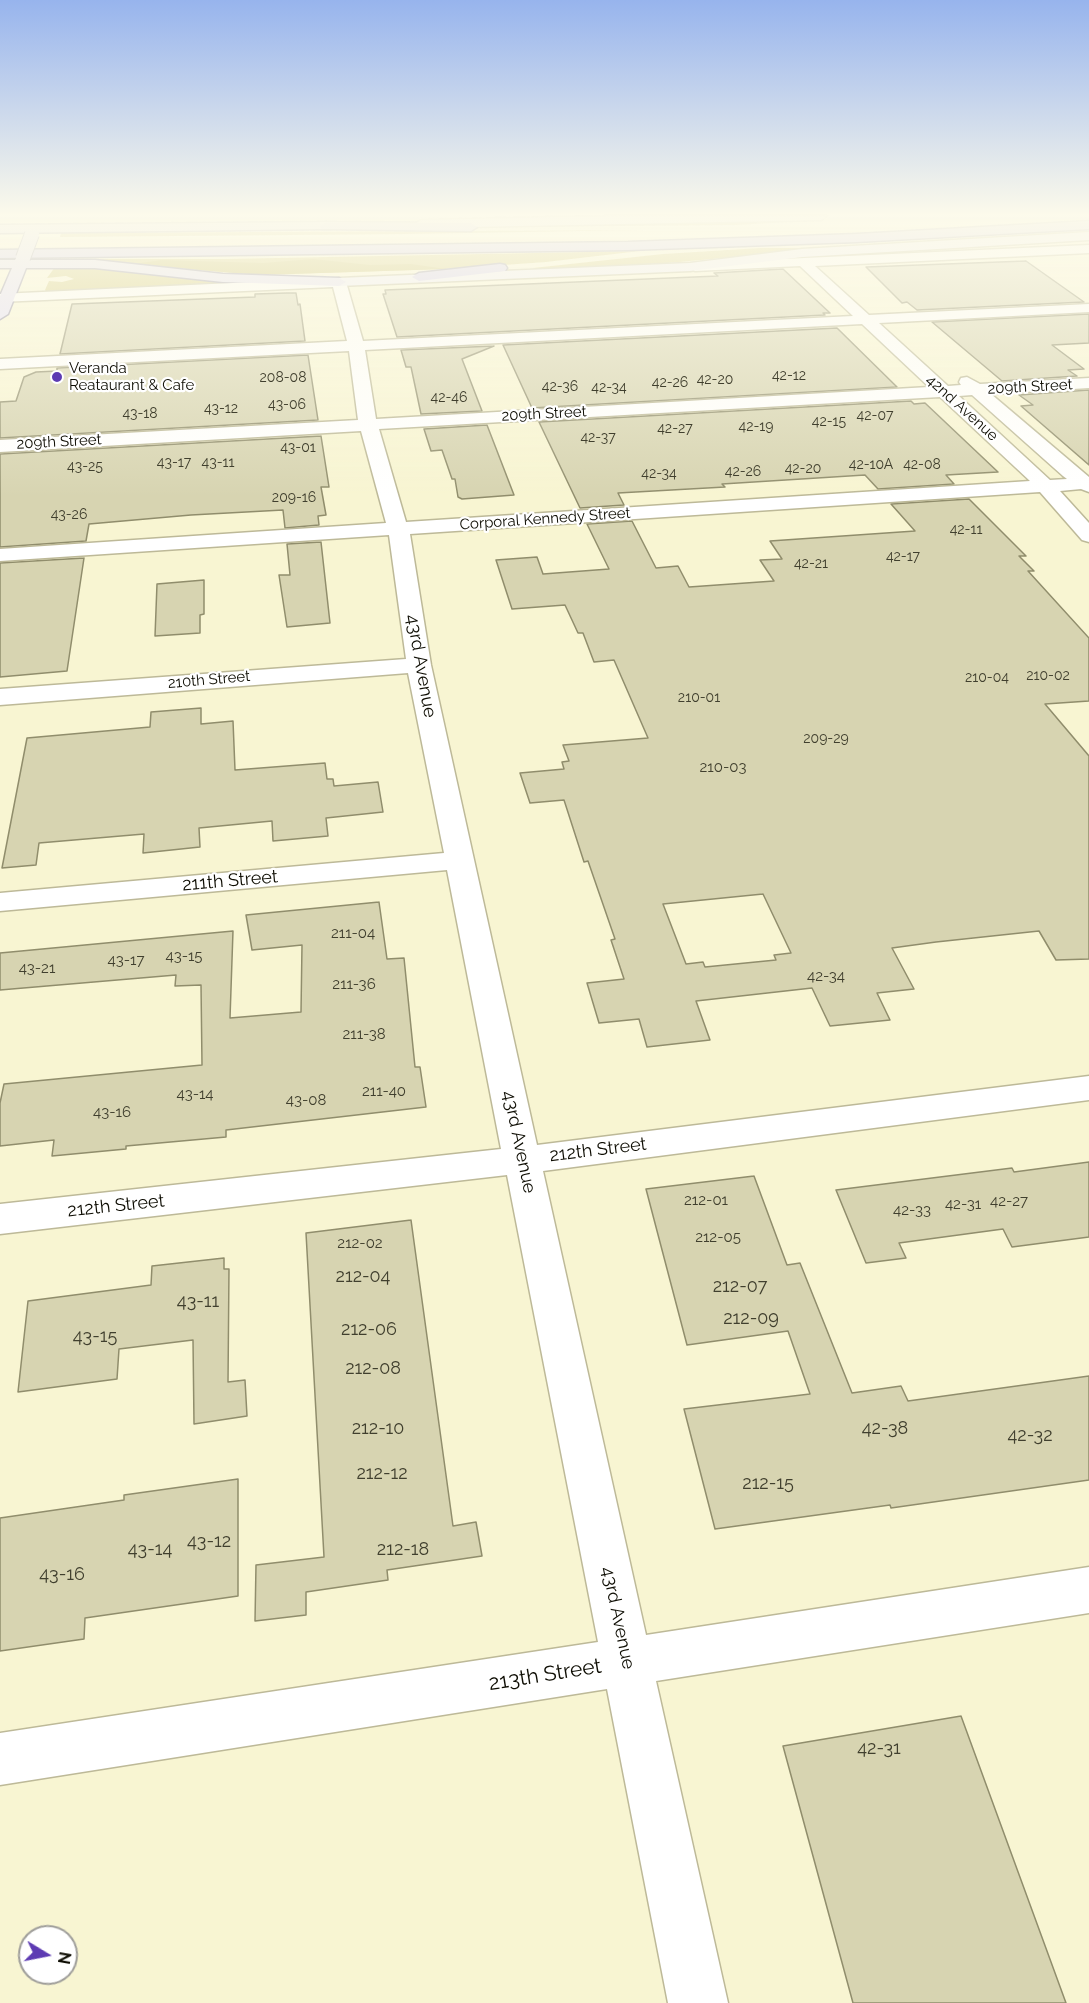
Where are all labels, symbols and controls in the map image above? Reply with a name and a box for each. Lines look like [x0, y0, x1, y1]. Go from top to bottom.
place label: Veranda Reataurant & Cafe [69, 359, 194, 394]
house number: 42-12 [772, 368, 806, 384]
marker: Veranda Reataurant & Cafe [50, 370, 64, 384]
house number: 208-08 [260, 370, 306, 386]
street label: 42nd Avenue [922, 371, 1002, 445]
house number: 42-20 [697, 372, 733, 388]
house number: 42-26 [652, 375, 688, 391]
street label: 209th Street [987, 376, 1073, 398]
house number: 42-36 [542, 379, 578, 395]
house number: 42-34 [591, 380, 627, 396]
house number: 42-46 [431, 390, 467, 406]
house number: 43-06 [268, 397, 306, 413]
house number: 43-12 [204, 401, 238, 417]
street label: 209th Street [501, 403, 587, 425]
house number: 43-18 [122, 406, 158, 422]
house number: 42-07 [857, 408, 893, 424]
house number: 42-15 [812, 414, 846, 430]
house number: 42-19 [739, 419, 773, 435]
house number: 42-27 [657, 421, 693, 437]
house number: 42-37 [580, 430, 616, 446]
street label: 209th Street [16, 431, 102, 453]
house number: 43-01 [280, 440, 316, 456]
house number: 43-17 [157, 455, 191, 471]
house number: 43-11 [202, 455, 234, 471]
house number: 42-10A [849, 457, 893, 473]
house number: 42-08 [903, 457, 941, 473]
house number: 43-25 [67, 459, 103, 475]
house number: 42-20 [785, 461, 821, 477]
house number: 42-26 [725, 464, 761, 480]
house number: 42-34 [641, 466, 677, 482]
house number: 209-16 [272, 490, 316, 506]
street label: Corporal Kennedy Street [459, 504, 631, 534]
house number: 43-26 [51, 507, 87, 523]
house number: 42-11 [950, 522, 982, 538]
house number: 42-17 [886, 549, 920, 565]
house number: 42-21 [794, 556, 828, 572]
street label: 43rd Avenue [401, 613, 441, 719]
street label: 210th Street [167, 667, 251, 693]
house number: 210-02 [1026, 668, 1070, 684]
house number: 210-04 [965, 670, 1009, 686]
house number: 210-01 [678, 690, 720, 706]
house number: 209-29 [803, 731, 849, 747]
house number: 210-03 [700, 758, 746, 776]
street label: 211th Street [181, 866, 279, 896]
house number: 211-04 [331, 924, 375, 942]
house number: 43-15 [165, 947, 203, 965]
house number: 43-17 [108, 951, 144, 969]
house number: 43-21 [19, 959, 55, 977]
house number: 42-34 [807, 967, 845, 985]
house number: 211-36 [332, 975, 376, 993]
house number: 211-38 [342, 1025, 386, 1043]
house number: 211-40 [362, 1082, 406, 1100]
house number: 43-14 [176, 1085, 214, 1103]
street label: 43rd Avenue [498, 1089, 540, 1195]
house number: 43-08 [286, 1091, 326, 1109]
house number: 43-16 [93, 1103, 131, 1121]
street label: 212th Street [548, 1133, 648, 1167]
street label: 212th Street [66, 1190, 166, 1222]
house number: 212-01 [684, 1191, 728, 1209]
house number: 42-27 [990, 1192, 1028, 1210]
house number: 42-31 [945, 1195, 981, 1213]
house number: 42-33 [893, 1201, 931, 1219]
house number: 212-05 [695, 1228, 741, 1246]
house number: 212-02 [337, 1234, 383, 1252]
house number: 212-04 [336, 1266, 390, 1288]
house number: 212-07 [713, 1276, 767, 1298]
house number: 43-11 [177, 1291, 219, 1313]
house number: 212-09 [723, 1308, 779, 1330]
house number: 212-06 [341, 1319, 397, 1341]
house number: 43-15 [73, 1326, 117, 1348]
house number: 212-08 [345, 1358, 401, 1380]
house number: 212-10 [352, 1418, 404, 1440]
house number: 42-38 [862, 1418, 908, 1440]
house number: 42-32 [1007, 1425, 1053, 1447]
house number: 212-12 [356, 1463, 408, 1485]
house number: 212-15 [742, 1473, 794, 1495]
house number: 43-12 [187, 1531, 231, 1553]
house number: 43-14 [128, 1539, 172, 1561]
house number: 212-18 [377, 1539, 429, 1561]
house number: 43-16 [39, 1564, 85, 1586]
street label: 43rd Avenue [597, 1565, 639, 1671]
street label: 213th Street [487, 1654, 603, 1696]
house number: 42-31 [857, 1738, 901, 1760]
north arrow [18, 1925, 78, 1985]
text: N [54, 1950, 75, 1966]

